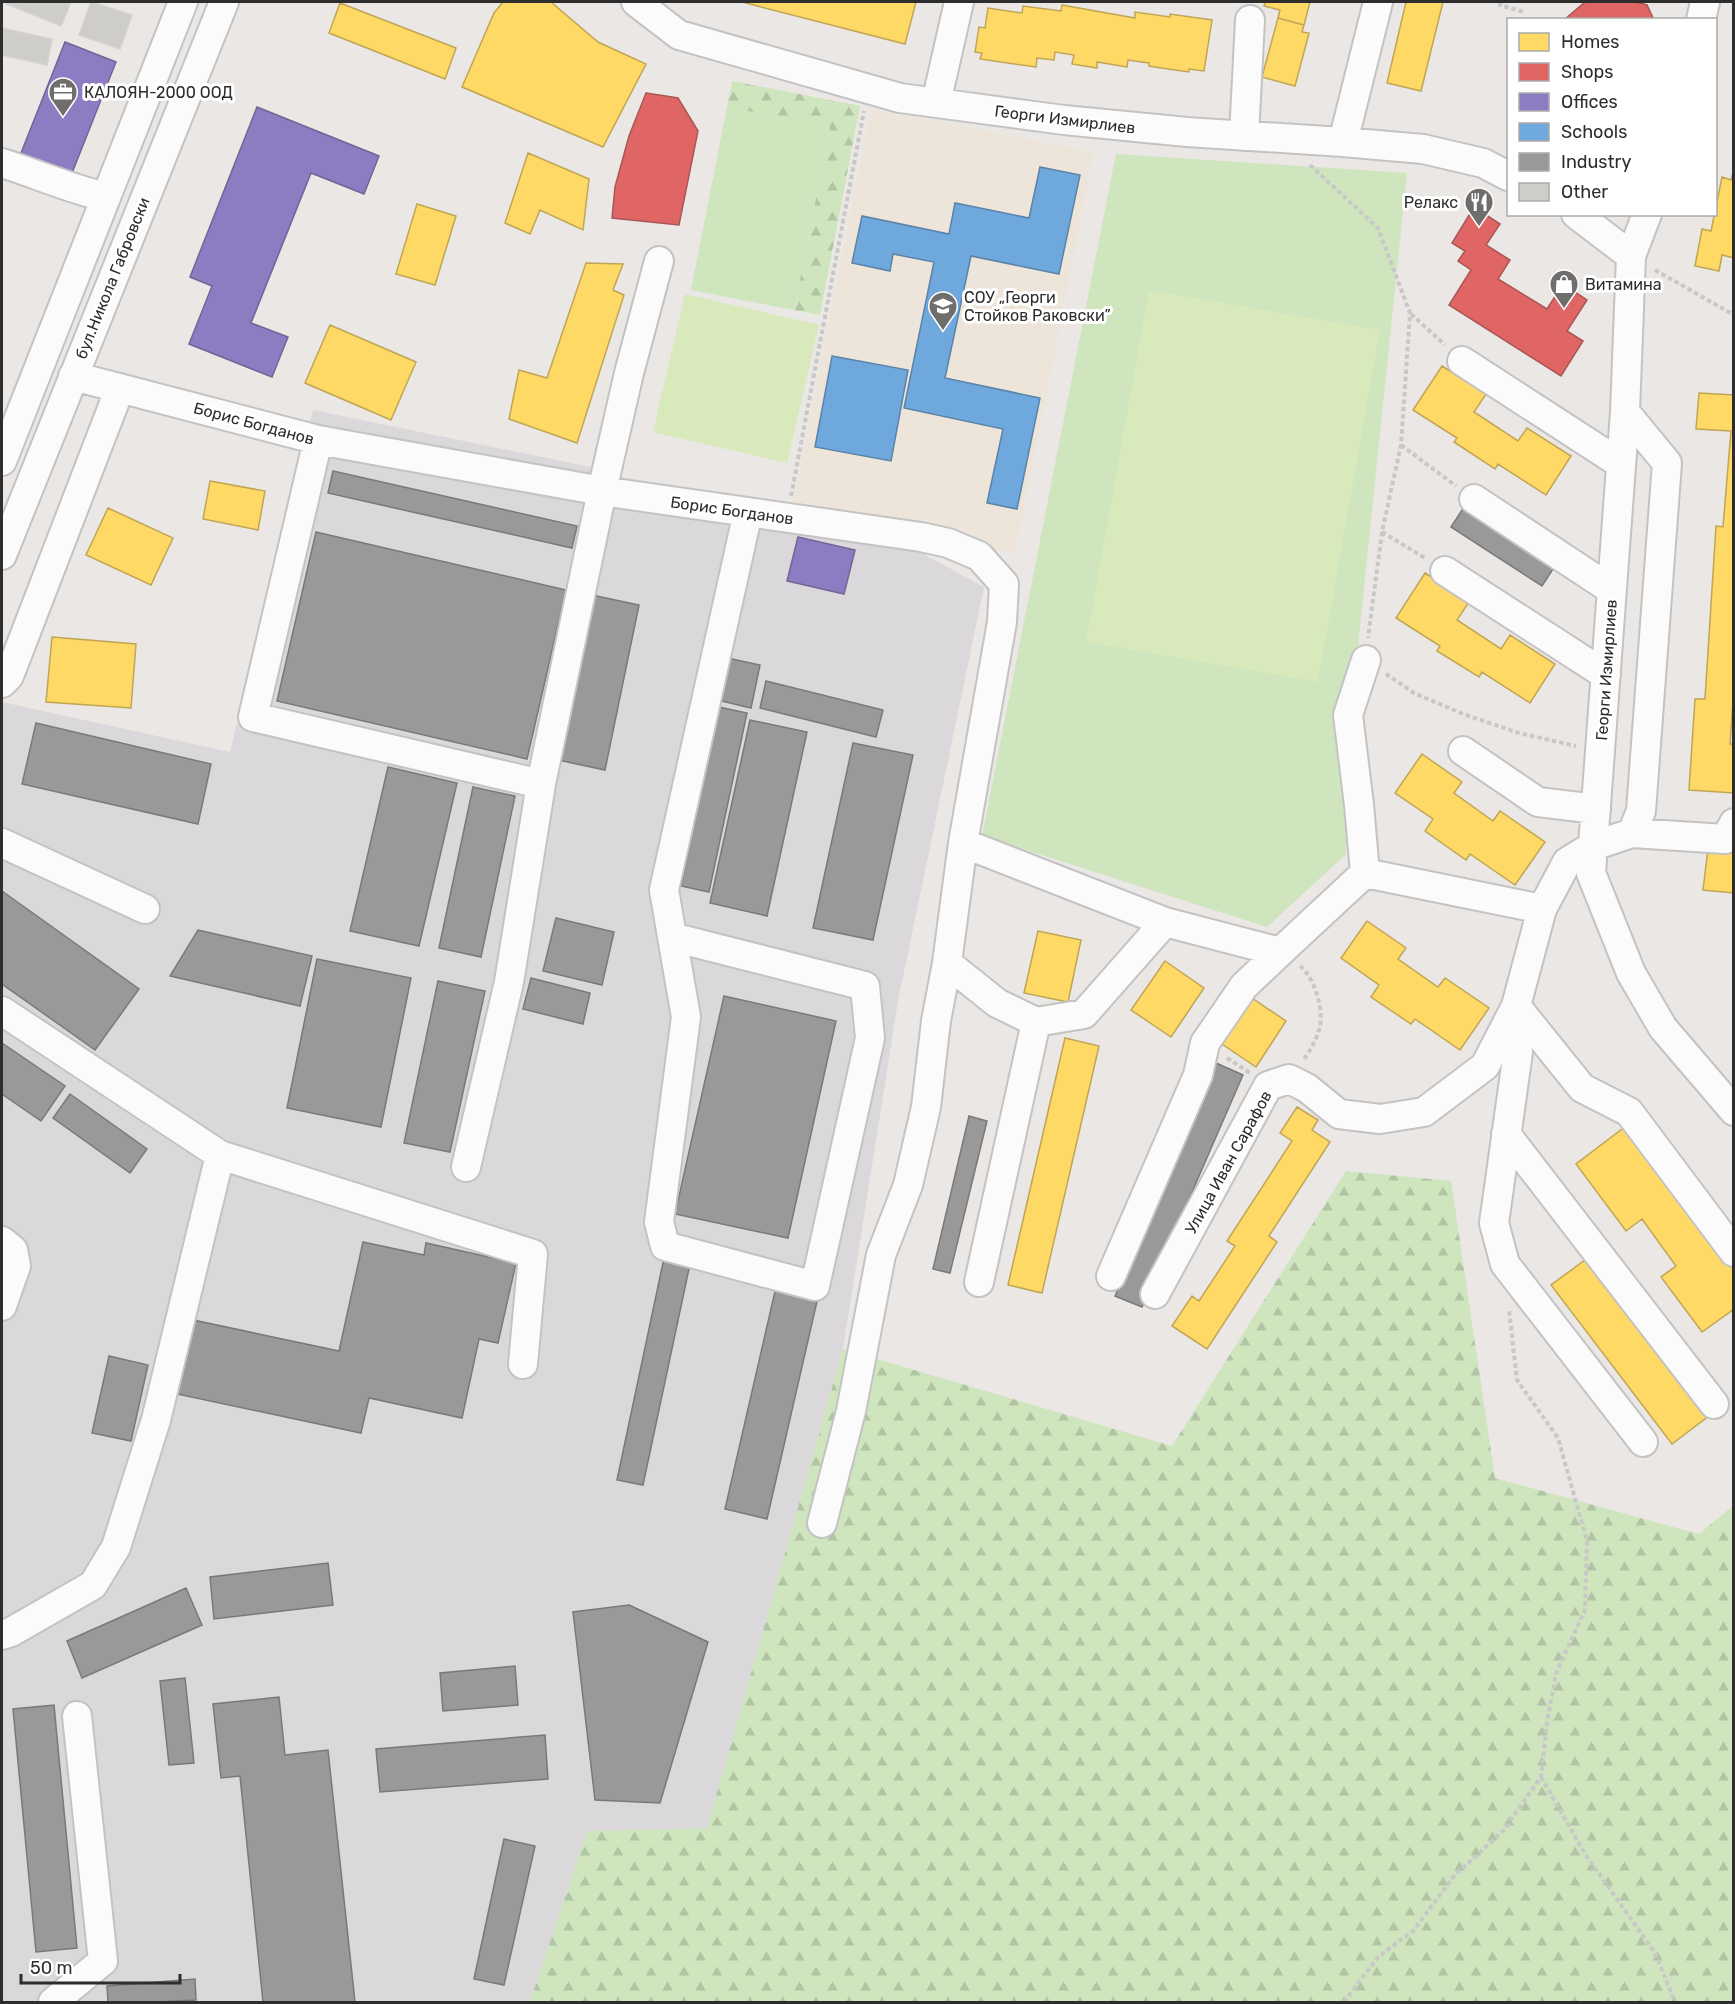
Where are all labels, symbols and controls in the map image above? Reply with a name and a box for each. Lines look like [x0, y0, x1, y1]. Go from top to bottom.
legend [1507, 18, 1717, 216]
text: Homes [1561, 31, 1619, 53]
text: Shops [1561, 61, 1613, 83]
office icon: КАЛОЯН-2000 ООД [47, 76, 79, 118]
place label: КАЛОЯН-2000 ООД [84, 83, 233, 102]
text: Offices [1561, 91, 1618, 113]
street label: Георги Измирлиев [993, 101, 1136, 138]
text: Schools [1561, 121, 1627, 143]
text: Industry [1561, 151, 1631, 173]
text: Other [1561, 181, 1608, 203]
restaurant icon: Релакс [1463, 186, 1495, 228]
place label: Релакс [1404, 193, 1458, 212]
street label: бул.Никола Габровски [71, 195, 154, 362]
shop icon: Витамина [1548, 268, 1580, 310]
place label: Витамина [1585, 275, 1662, 294]
place label: СОУ „Георги Стойков Раковски” [964, 288, 1111, 325]
school or university icon: СОУ „Георги Стойков Раковски” [927, 290, 959, 332]
street label: Борис Богданов [191, 398, 316, 449]
street label: Борис Богданов [669, 492, 795, 529]
street label: Георги Измирлиев [1592, 599, 1621, 741]
street label: Улица Иван Сарафов [1181, 1087, 1276, 1237]
scale bar [21, 1947, 180, 1985]
text: 50 m [30, 1957, 73, 1979]

